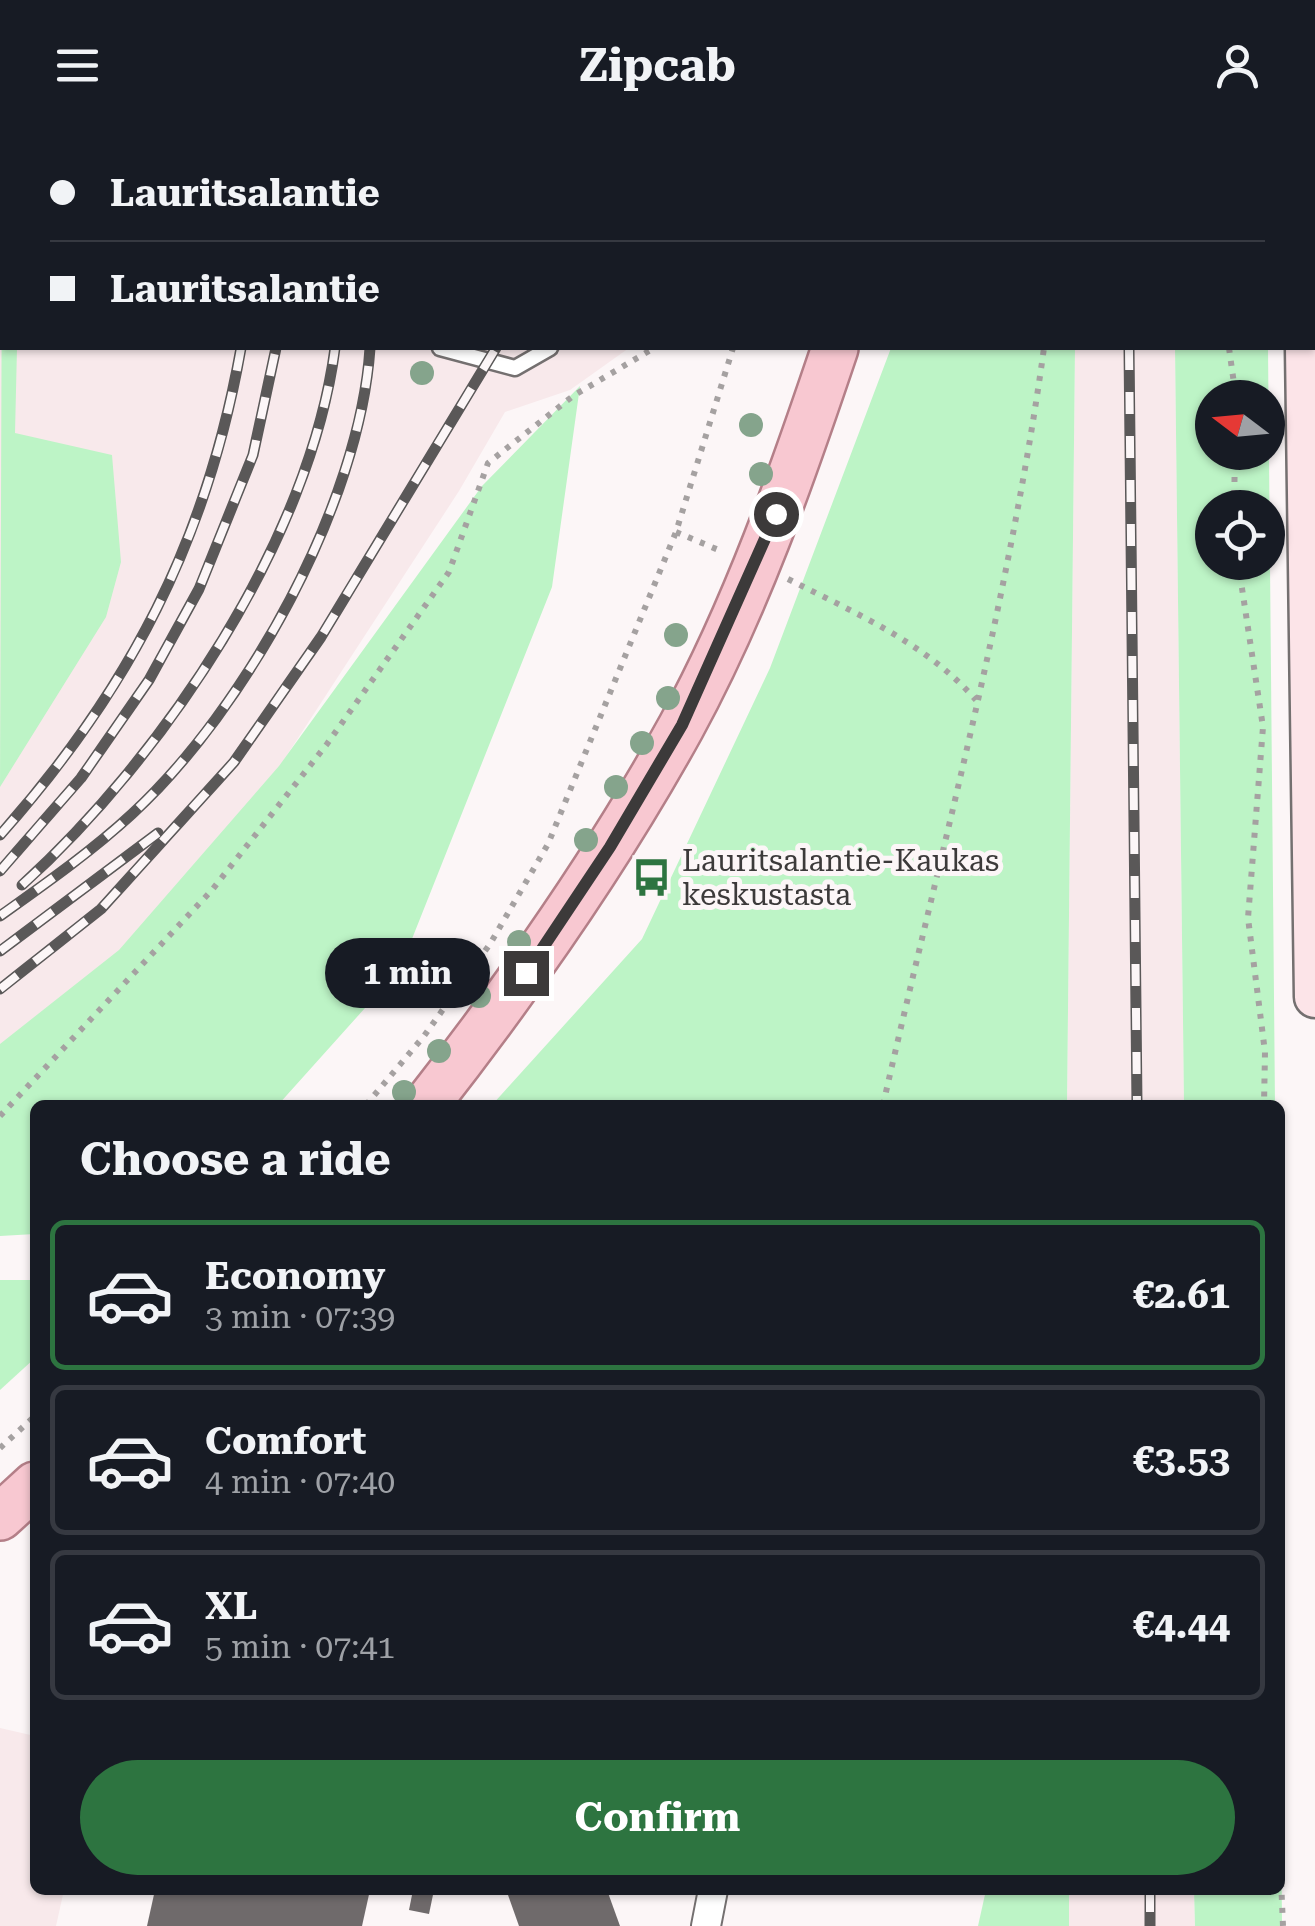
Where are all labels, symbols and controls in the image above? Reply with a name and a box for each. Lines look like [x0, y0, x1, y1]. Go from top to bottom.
icon: menu [50, 38, 105, 93]
icon: person [1210, 38, 1265, 93]
text: Zipcab [579, 39, 736, 92]
text: Lauritsalantie [110, 171, 380, 215]
text: Lauritsalantie [110, 267, 380, 311]
north arrow [1195, 380, 1285, 470]
map controls [1195, 380, 1285, 580]
button: locate [1195, 490, 1285, 580]
route start [754, 492, 799, 537]
place label: Lauritsalantie-Kaukas keskustasta [682, 843, 999, 912]
bus stop icon: Lauritsalantie-Kaukas keskustasta [631, 856, 673, 898]
callout: 1 min [326, 938, 491, 1008]
route end [504, 951, 549, 996]
text: 1 min [363, 954, 452, 992]
text: Choose a ride [80, 1133, 391, 1186]
icon: car [85, 1250, 175, 1340]
text: Economy [205, 1254, 385, 1298]
text: €2.61 [1133, 1273, 1230, 1317]
text: 3 min · 07:39 [205, 1298, 395, 1336]
icon: car [85, 1415, 175, 1505]
text: Comfort [205, 1419, 366, 1463]
text: €3.53 [1133, 1438, 1230, 1482]
text: 4 min · 07:40 [205, 1463, 395, 1501]
icon: car [85, 1580, 175, 1670]
text: XL [205, 1584, 257, 1628]
text: €4.44 [1133, 1603, 1230, 1647]
text: 5 min · 07:41 [205, 1628, 395, 1666]
button: Confirm [80, 1760, 1235, 1875]

